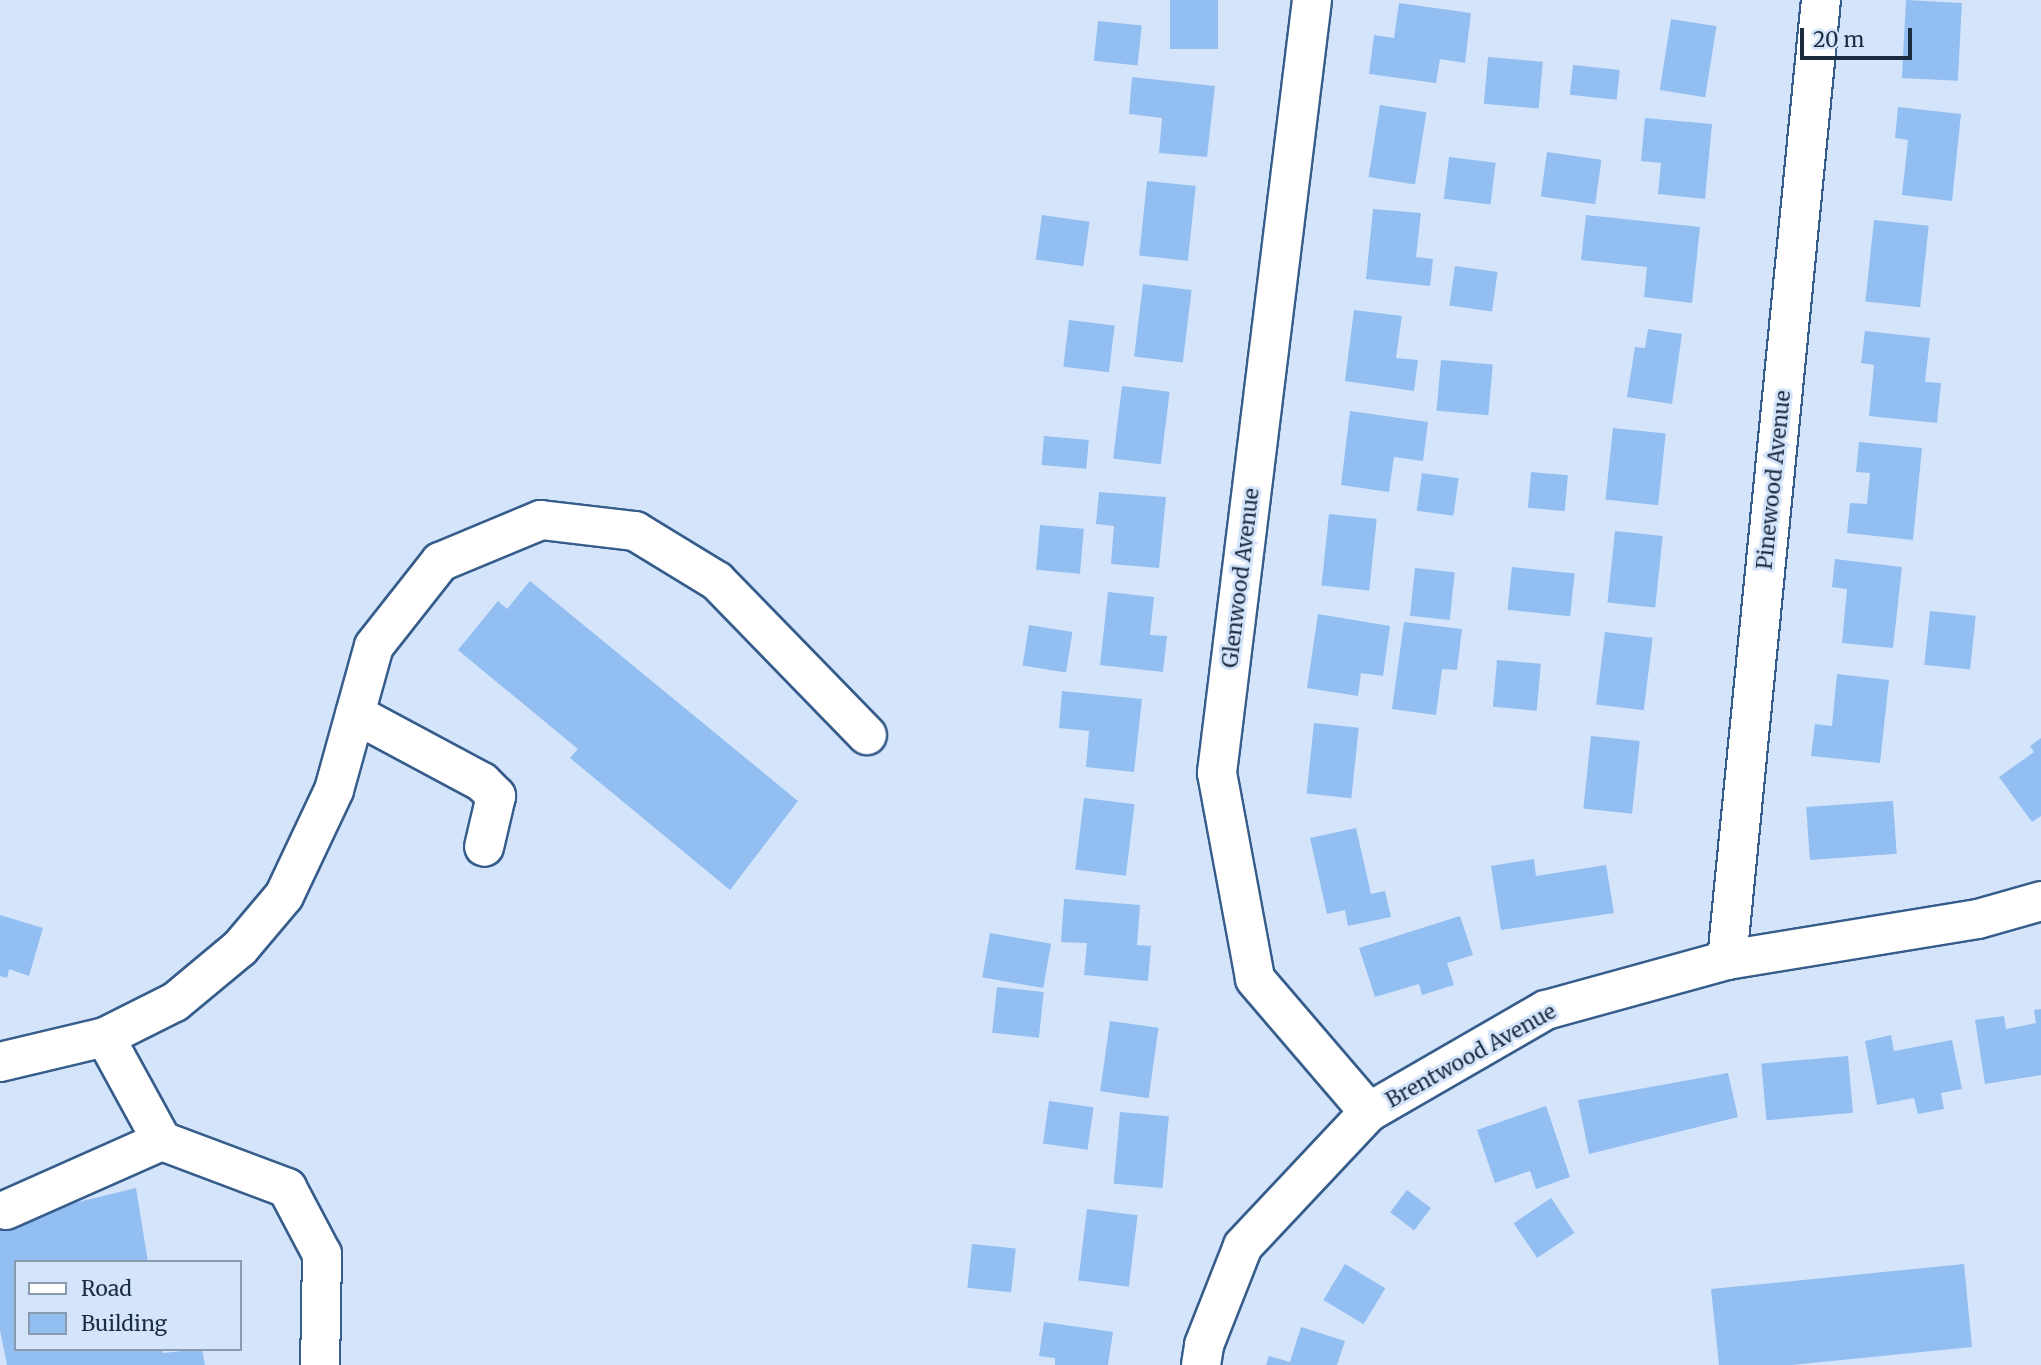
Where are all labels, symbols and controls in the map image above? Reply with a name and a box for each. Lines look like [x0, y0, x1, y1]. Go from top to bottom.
scale bar [1803, 14, 1915, 58]
text: 20 m [1813, 26, 1864, 53]
street label: Pinewood Avenue [1752, 389, 1796, 571]
street label: Glenwood Avenue [1217, 487, 1265, 669]
street label: Brentwood Avenue [1382, 999, 1560, 1113]
legend [14, 1260, 242, 1351]
text: Road [81, 1275, 132, 1302]
text: Building [81, 1310, 167, 1337]

